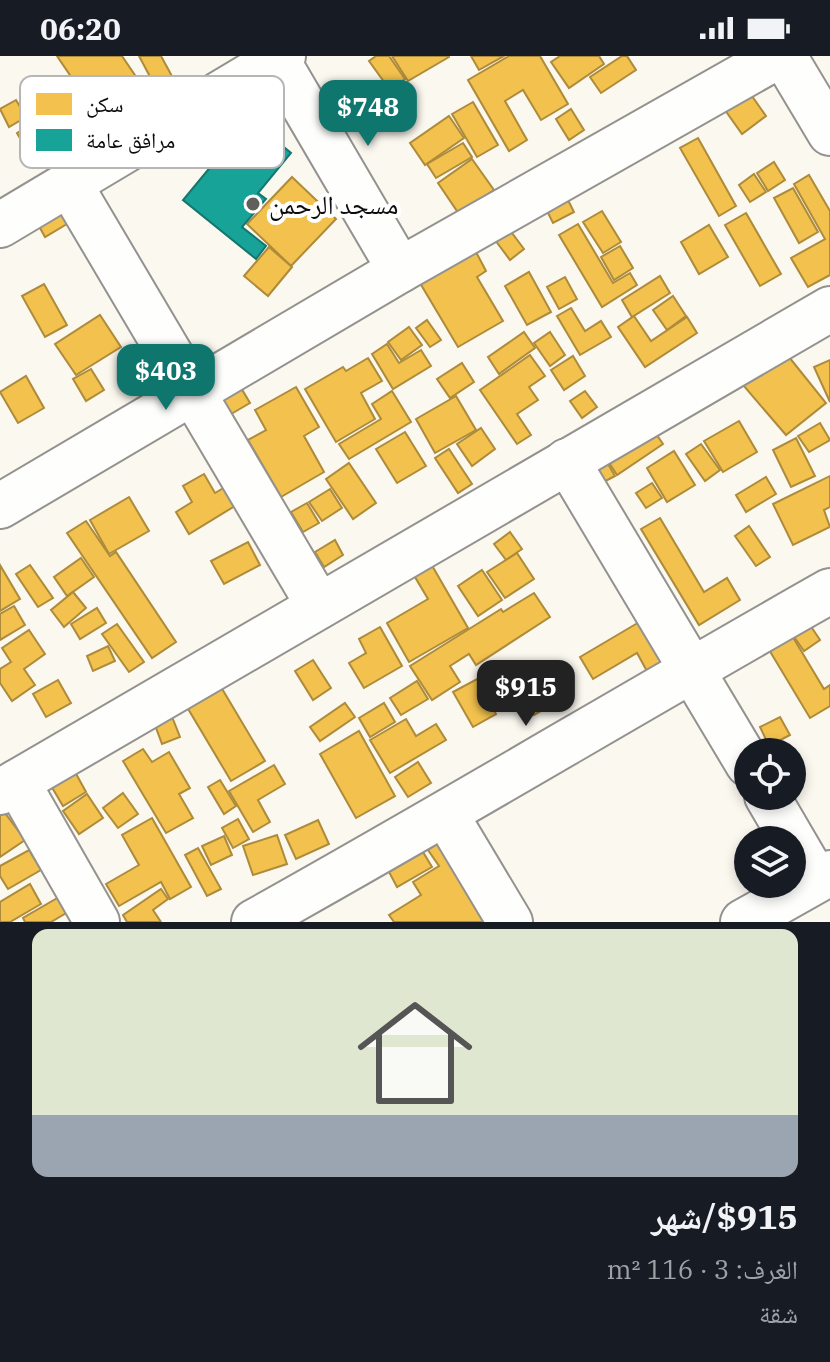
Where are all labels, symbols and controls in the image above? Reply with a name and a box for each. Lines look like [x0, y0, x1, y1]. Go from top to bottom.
text: 06:20 [40, 9, 121, 48]
legend [20, 76, 284, 168]
pin: $748 [321, 80, 415, 148]
text: سكن [86, 89, 123, 118]
text: $748 [337, 89, 399, 123]
text: مرافق عامة [86, 125, 175, 154]
place label: مسجد الرحمن [269, 187, 398, 221]
marker: مسجد الرحمن [244, 195, 262, 213]
pin: $403 [119, 344, 213, 412]
text: $403 [135, 353, 197, 387]
pin: $915 [479, 660, 573, 728]
text: $915 [495, 669, 557, 703]
map controls [734, 738, 806, 898]
button: locate [734, 738, 806, 810]
button: layers [734, 826, 806, 898]
icon: home [343, 981, 487, 1125]
text: $915/شهر [651, 1194, 798, 1238]
text: الغرف: 3 · 116 m² [607, 1252, 798, 1286]
text: شقة [759, 1296, 798, 1330]

